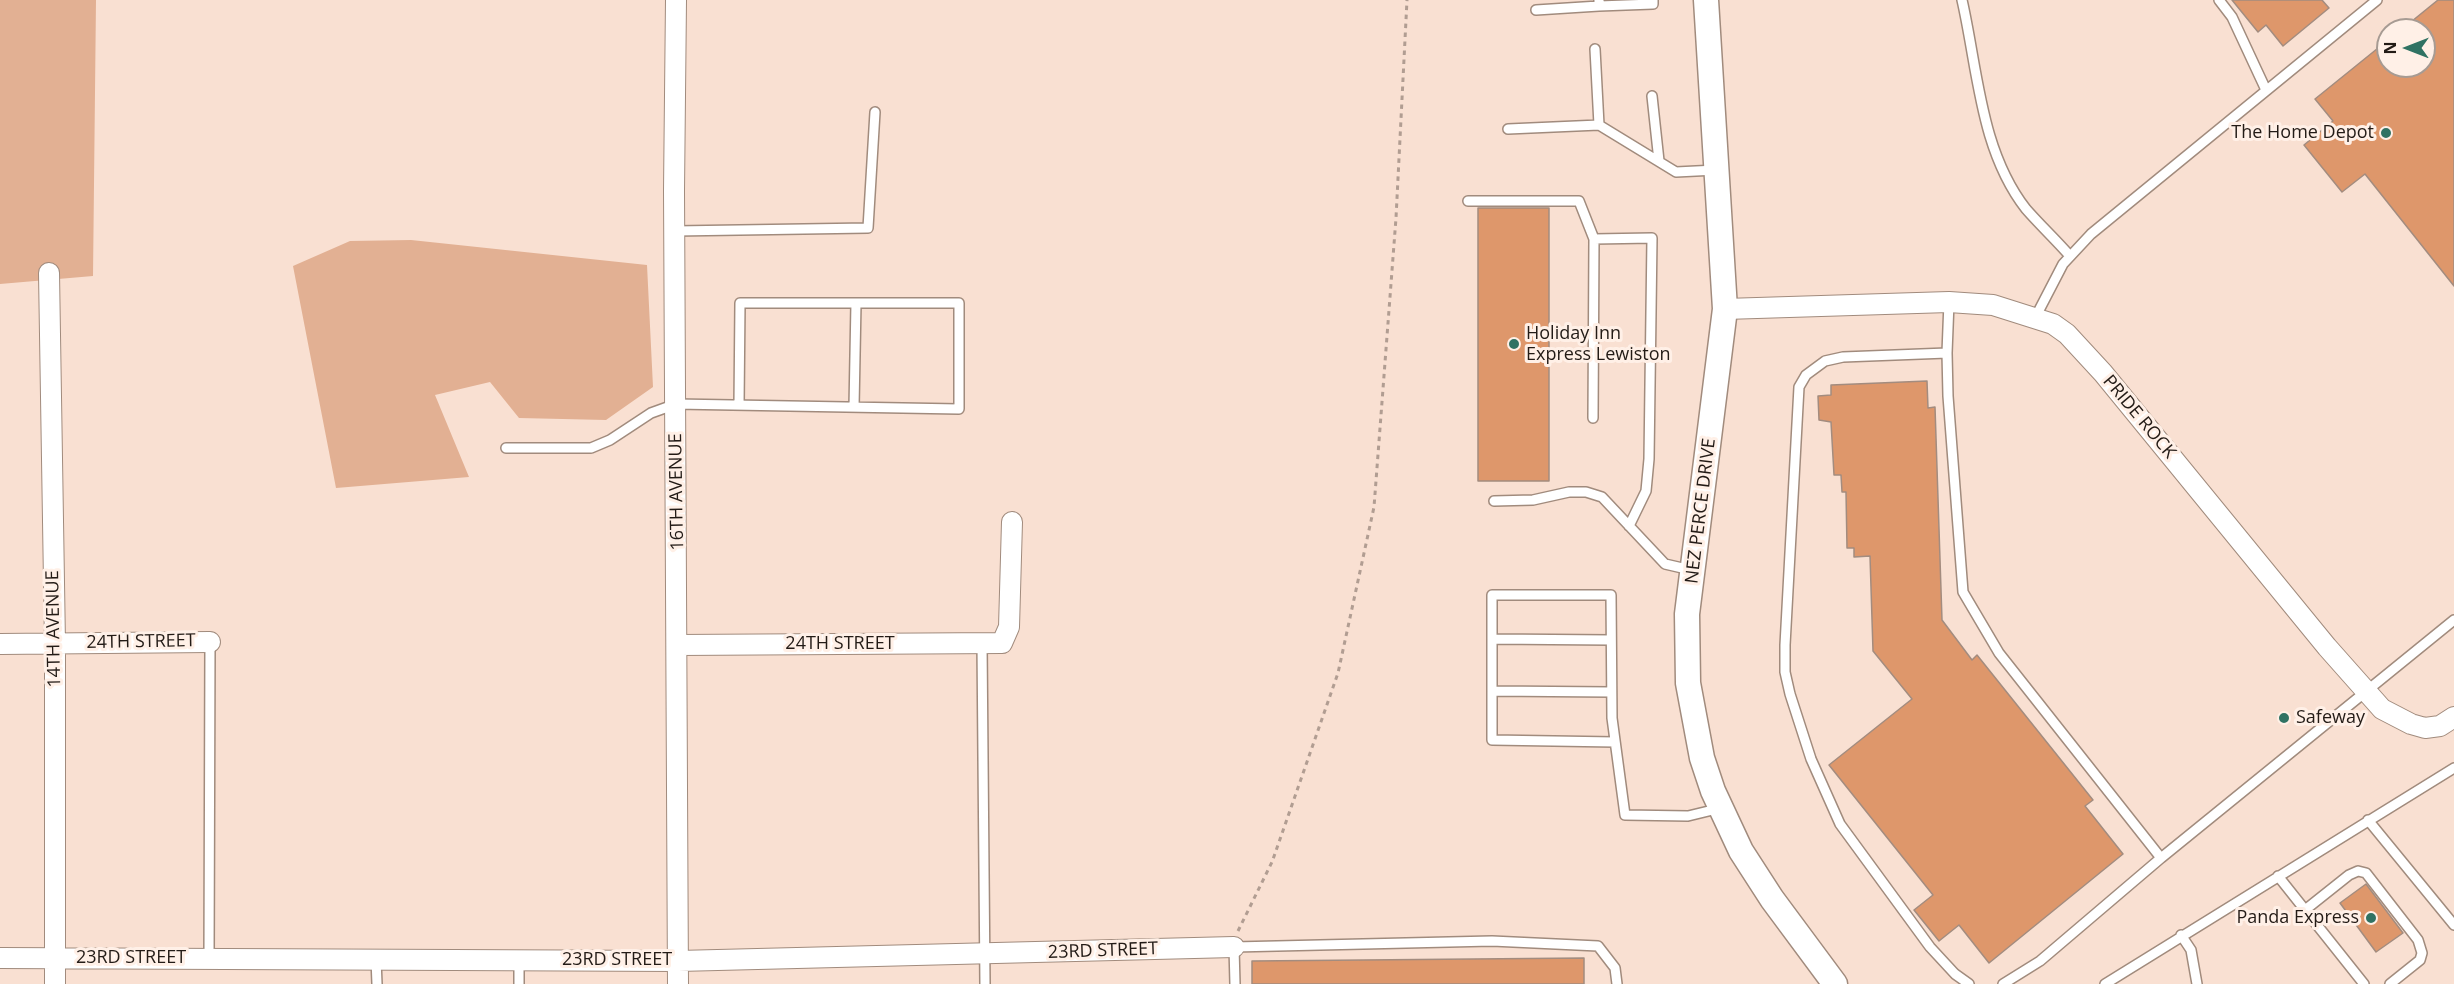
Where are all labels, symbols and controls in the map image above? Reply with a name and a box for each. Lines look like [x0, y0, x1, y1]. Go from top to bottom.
north arrow [2376, 18, 2436, 78]
text: N [2379, 42, 2401, 55]
place label: The Home Depot [2231, 122, 2374, 144]
marker: The Home Depot [2379, 126, 2393, 140]
place label: Holiday Inn Express Lewiston [1526, 323, 1671, 366]
marker: Holiday Inn Express Lewiston [1507, 337, 1521, 351]
street label: PRIDE ROCK [2098, 371, 2180, 463]
street label: 16TH AVENUE [665, 433, 689, 551]
street label: NEZ PERCE DRIVE [1681, 437, 1721, 585]
street label: 14TH AVENUE [42, 570, 66, 688]
street label: 24TH STREET [86, 630, 196, 654]
street label: 24TH STREET [785, 633, 895, 655]
place label: Safeway [2296, 707, 2365, 729]
marker: Safeway [2277, 711, 2291, 725]
place label: Panda Express [2236, 907, 2359, 929]
marker: Panda Express [2364, 911, 2378, 925]
street label: 23RD STREET [1048, 938, 1158, 964]
street label: 23RD STREET [76, 947, 186, 969]
street label: 23RD STREET [562, 949, 672, 971]

